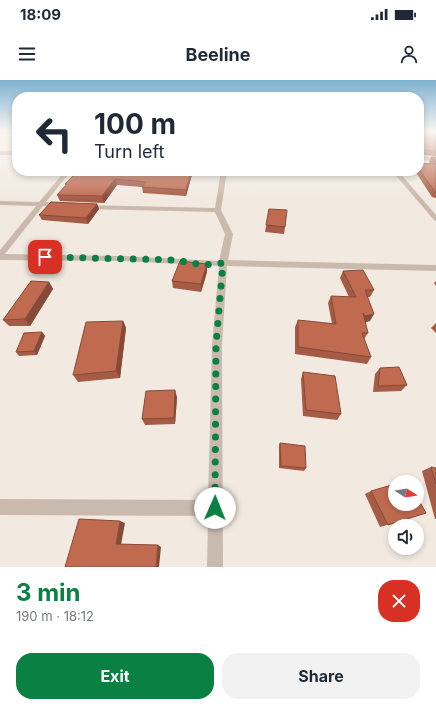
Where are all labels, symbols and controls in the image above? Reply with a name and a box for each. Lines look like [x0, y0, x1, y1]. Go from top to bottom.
text: 18:09 [20, 5, 61, 24]
icon: menu [16, 43, 38, 65]
icon: person [398, 43, 420, 65]
text: Beeline [185, 44, 251, 65]
text: 100 m [94, 107, 176, 141]
icon: left [28, 108, 80, 160]
text: Turn left [94, 141, 164, 162]
pin [28, 240, 62, 274]
icon: arrive [34, 246, 56, 268]
north arrow [388, 475, 424, 511]
map controls [388, 475, 424, 555]
position arrow [194, 487, 236, 529]
button: sound [388, 519, 424, 555]
text: 3 min [16, 578, 81, 607]
button: close [378, 580, 420, 622]
text: 190 m · 18:12 [16, 608, 94, 624]
button: Exit [16, 653, 214, 699]
button: Share [222, 653, 420, 699]

